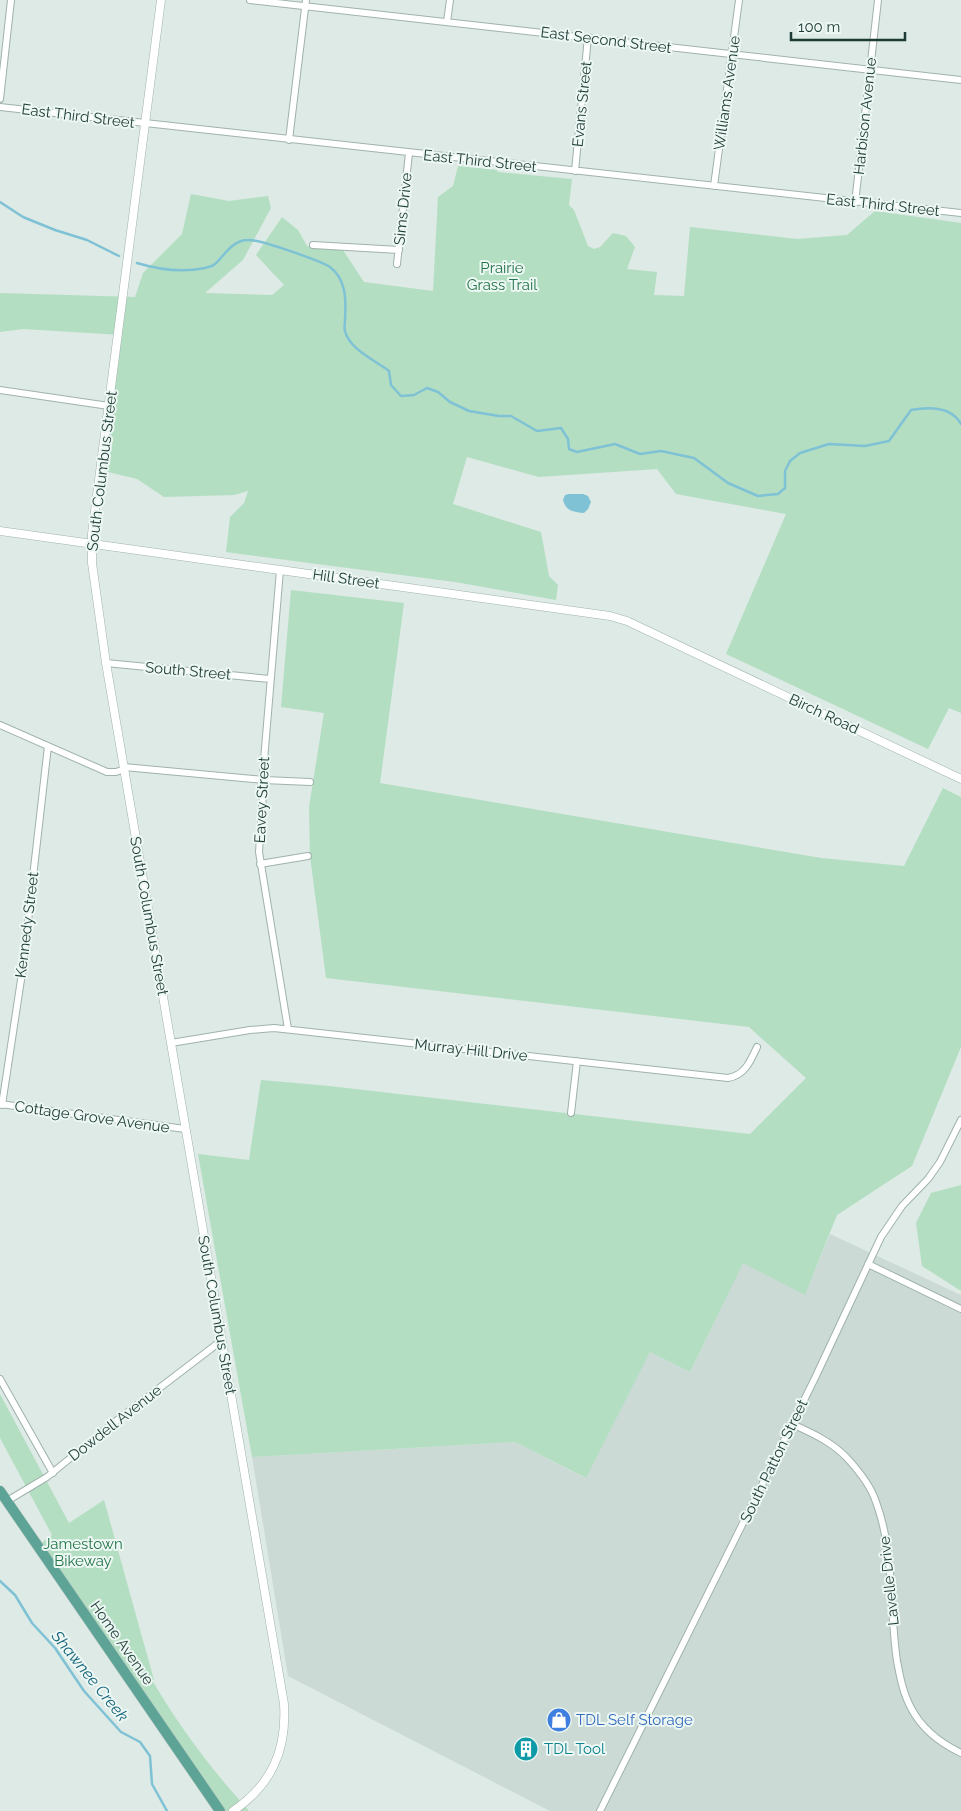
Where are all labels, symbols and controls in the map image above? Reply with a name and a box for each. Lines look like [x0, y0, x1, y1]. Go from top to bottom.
scale bar [791, 10, 905, 42]
text: 100 m [798, 18, 840, 36]
street label: East Second Street [539, 23, 673, 57]
street label: Williams Avenue [710, 34, 744, 151]
street label: Harbison Avenue [850, 56, 880, 176]
street label: Evans Street [569, 60, 595, 148]
street label: East Third Street [20, 100, 136, 132]
street label: East Third Street [422, 146, 538, 176]
street label: Sims Drive [390, 172, 416, 246]
street label: East Third Street [825, 190, 941, 220]
park label: Prairie Grass Trail [467, 259, 538, 294]
street label: South Columbus Street [83, 390, 121, 552]
street label: Hill Street [311, 565, 381, 593]
street label: South Street [144, 658, 232, 684]
street label: Birch Road [786, 690, 862, 738]
street label: Eavey Street [251, 756, 273, 844]
street label: South Columbus Street [126, 835, 172, 997]
street label: Kennedy Street [12, 871, 42, 979]
street label: Murray Hill Drive [414, 1035, 529, 1065]
street label: Cottage Grove Avenue [13, 1097, 171, 1137]
street label: South Columbus Street [194, 1234, 240, 1396]
street label: Dowdell Avenue [65, 1381, 165, 1465]
street label: South Patton Street [736, 1396, 812, 1526]
park label: Jamestown Bikeway [43, 1535, 123, 1570]
street label: Lavelle Drive [875, 1535, 903, 1627]
street label: Home Avenue [86, 1598, 158, 1689]
water label: Shawnee Creek [47, 1626, 133, 1726]
shop icon: TDL Self Storage [546, 1707, 572, 1733]
place label: TDL Self Storage [576, 1711, 693, 1729]
building icon: TDL Tool [513, 1736, 539, 1762]
place label: TDL Tool [544, 1740, 606, 1758]

